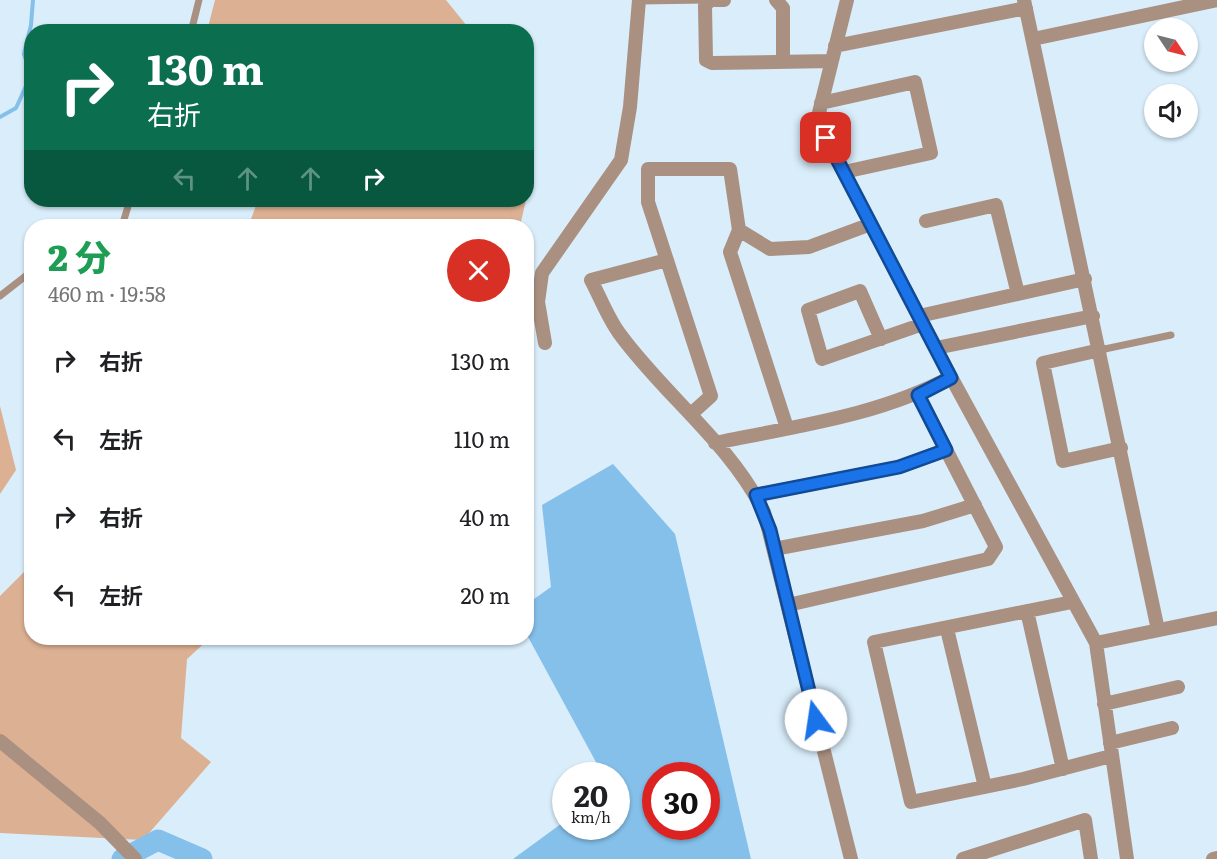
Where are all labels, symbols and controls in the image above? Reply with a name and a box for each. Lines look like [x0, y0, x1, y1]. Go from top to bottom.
north arrow [1144, 18, 1198, 72]
map controls [1144, 18, 1198, 138]
text: 130 m [147, 36, 264, 98]
icon: right [48, 48, 126, 126]
button: sound [1144, 84, 1198, 138]
text: 右折 [147, 93, 201, 133]
pin [800, 112, 851, 163]
icon: arrive [809, 121, 842, 154]
icon: left [168, 162, 201, 195]
icon: ahead [231, 162, 264, 195]
icon: ahead [294, 162, 327, 195]
icon: right [357, 162, 390, 195]
text: 2 分 [48, 229, 111, 282]
button: close [447, 239, 510, 302]
text: 460 m · 19:58 [48, 278, 166, 308]
icon: right [48, 344, 81, 377]
text: 右折 [99, 344, 143, 377]
text: 130 m [451, 344, 510, 377]
icon: left [48, 422, 81, 455]
text: 左折 [99, 422, 143, 455]
text: 110 m [454, 422, 510, 455]
icon: right [48, 500, 81, 533]
text: 右折 [99, 500, 143, 533]
text: 40 m [459, 500, 510, 533]
icon: left [48, 578, 81, 611]
text: 左折 [99, 578, 143, 611]
text: 20 m [460, 578, 510, 611]
position arrow [784, 688, 848, 752]
speed limit sign: 30 [642, 762, 720, 840]
text: 20 [574, 772, 608, 816]
text: km/h [571, 805, 611, 828]

